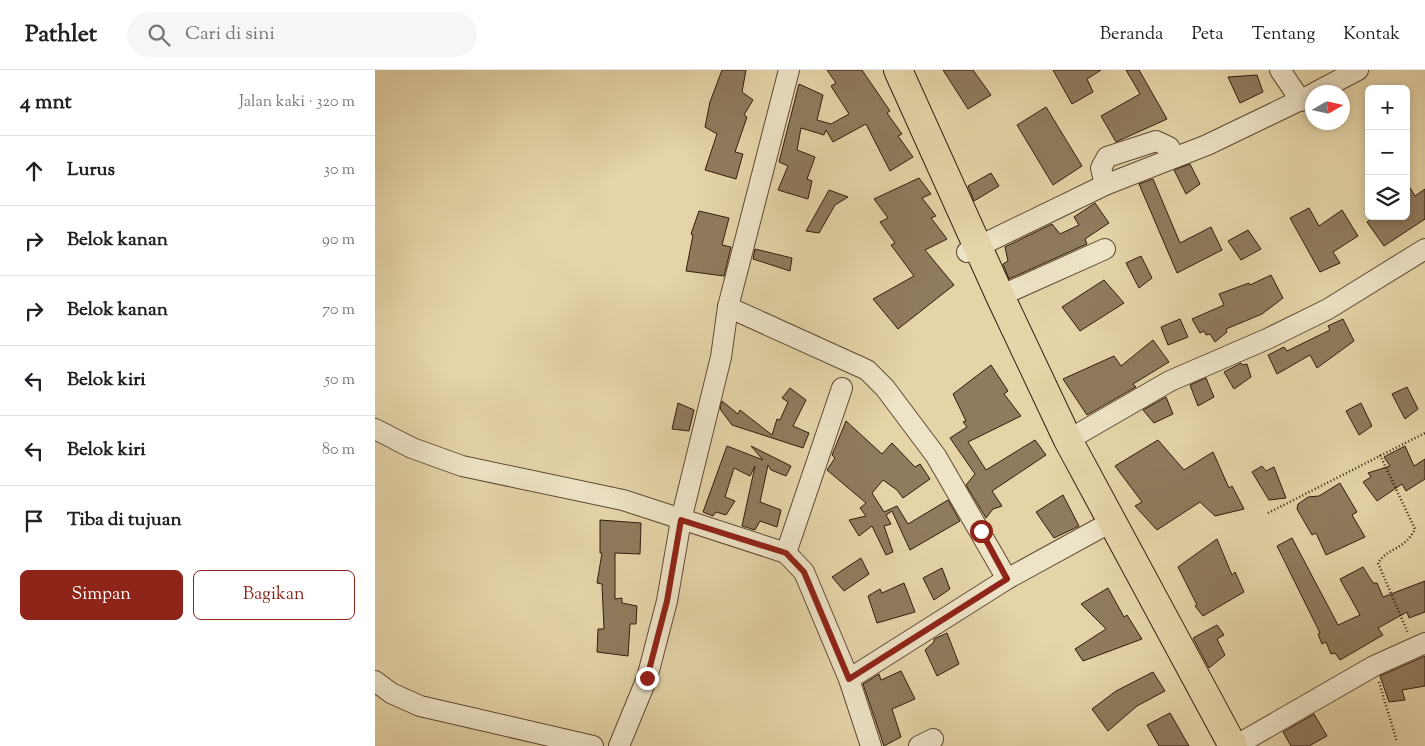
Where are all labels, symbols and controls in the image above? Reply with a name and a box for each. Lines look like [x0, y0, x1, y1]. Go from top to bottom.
search box [127, 12, 477, 57]
text: Pathlet [25, 18, 97, 52]
icon: search [145, 21, 173, 49]
text: Cari di sini [185, 21, 275, 48]
text: Beranda [1100, 22, 1163, 48]
text: Peta [1191, 22, 1224, 48]
text: Tentang [1252, 22, 1315, 48]
text: Kontak [1343, 22, 1400, 48]
north arrow [1305, 85, 1350, 130]
map controls [1365, 85, 1410, 220]
button: + [1365, 85, 1410, 130]
text: 4 mnt [20, 88, 72, 118]
text: Jalan kaki · 320 m [239, 91, 355, 114]
button: − [1365, 130, 1410, 175]
icon: ahead [20, 157, 48, 185]
text: Lurus [67, 157, 115, 184]
text: 30 m [324, 159, 355, 182]
button: layers [1365, 175, 1410, 220]
icon: right [20, 227, 48, 255]
text: Belok kanan [67, 227, 168, 254]
text: 90 m [322, 229, 355, 252]
icon: right [20, 297, 48, 325]
text: Belok kanan [67, 297, 168, 324]
text: 70 m [322, 299, 355, 322]
icon: left [20, 367, 48, 395]
text: Belok kiri [67, 367, 146, 394]
text: 50 m [324, 369, 355, 392]
icon: left [20, 437, 48, 465]
text: Belok kiri [67, 437, 146, 464]
text: 80 m [322, 439, 355, 462]
icon: arrive [20, 507, 48, 535]
text: Tiba di tujuan [67, 507, 182, 534]
route start [970, 520, 993, 543]
button: Simpan [20, 570, 183, 620]
button: Bagikan [193, 570, 355, 620]
route end [636, 667, 659, 690]

